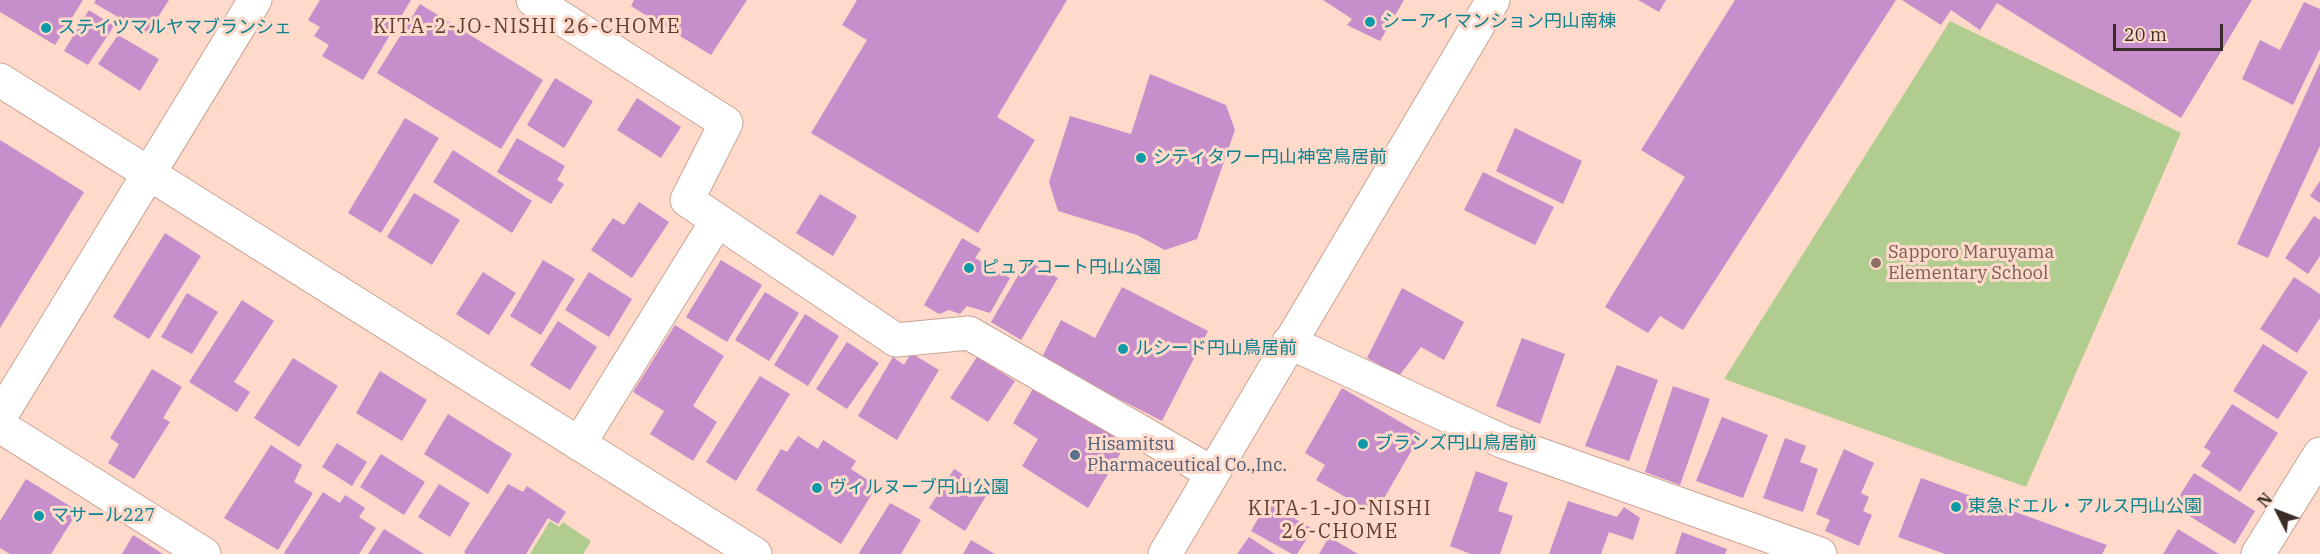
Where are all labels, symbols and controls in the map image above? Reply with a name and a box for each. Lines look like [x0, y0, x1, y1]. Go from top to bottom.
place label: シーアイマンション円山南棟 [1382, 11, 1616, 33]
scale bar [2116, 12, 2226, 50]
district label: KITA-2-JO-NISHI 26-CHOME [373, 15, 681, 39]
marker: シーアイマンション円山南棟 [1363, 15, 1377, 29]
place label: ステイツマルヤマブランシェ [58, 17, 292, 39]
marker: ステイツマルヤマブランシェ [39, 21, 53, 35]
text: 20 m [2124, 23, 2167, 46]
place label: シティタワー円山神宮鳥居前 [1153, 147, 1387, 169]
marker: シティタワー円山神宮鳥居前 [1134, 151, 1148, 165]
place label: Sapporo Maruyama Elementary School [1888, 242, 2054, 284]
marker: Sapporo Maruyama Elementary School [1869, 256, 1883, 270]
place label: ピュアコート円山公園 [981, 257, 1161, 279]
marker: ピュアコート円山公園 [962, 261, 976, 275]
place label: ルシード円山鳥居前 [1135, 338, 1297, 360]
marker: ルシード円山鳥居前 [1116, 342, 1130, 356]
place label: ブランズ円山鳥居前 [1375, 433, 1537, 455]
place label: Hisamitsu Pharmaceutical Co.,Inc. [1087, 434, 1287, 476]
marker: ブランズ円山鳥居前 [1356, 437, 1370, 451]
marker: Hisamitsu Pharmaceutical Co.,Inc. [1068, 448, 1082, 462]
place label: ヴィルヌーブ円山公園 [829, 477, 1009, 499]
marker: ヴィルヌーブ円山公園 [810, 481, 824, 495]
north arrow [2248, 482, 2308, 542]
text: N [2253, 489, 2276, 511]
place label: 東急ドエル・アルス円山公園 [1968, 496, 2202, 518]
district label: KITA-1-JO-NISHI 26-CHOME [1248, 497, 1432, 544]
marker: 東急ドエル・アルス円山公園 [1949, 500, 1963, 514]
place label: マサール227 [51, 505, 155, 527]
marker: マサール227 [32, 509, 46, 523]

